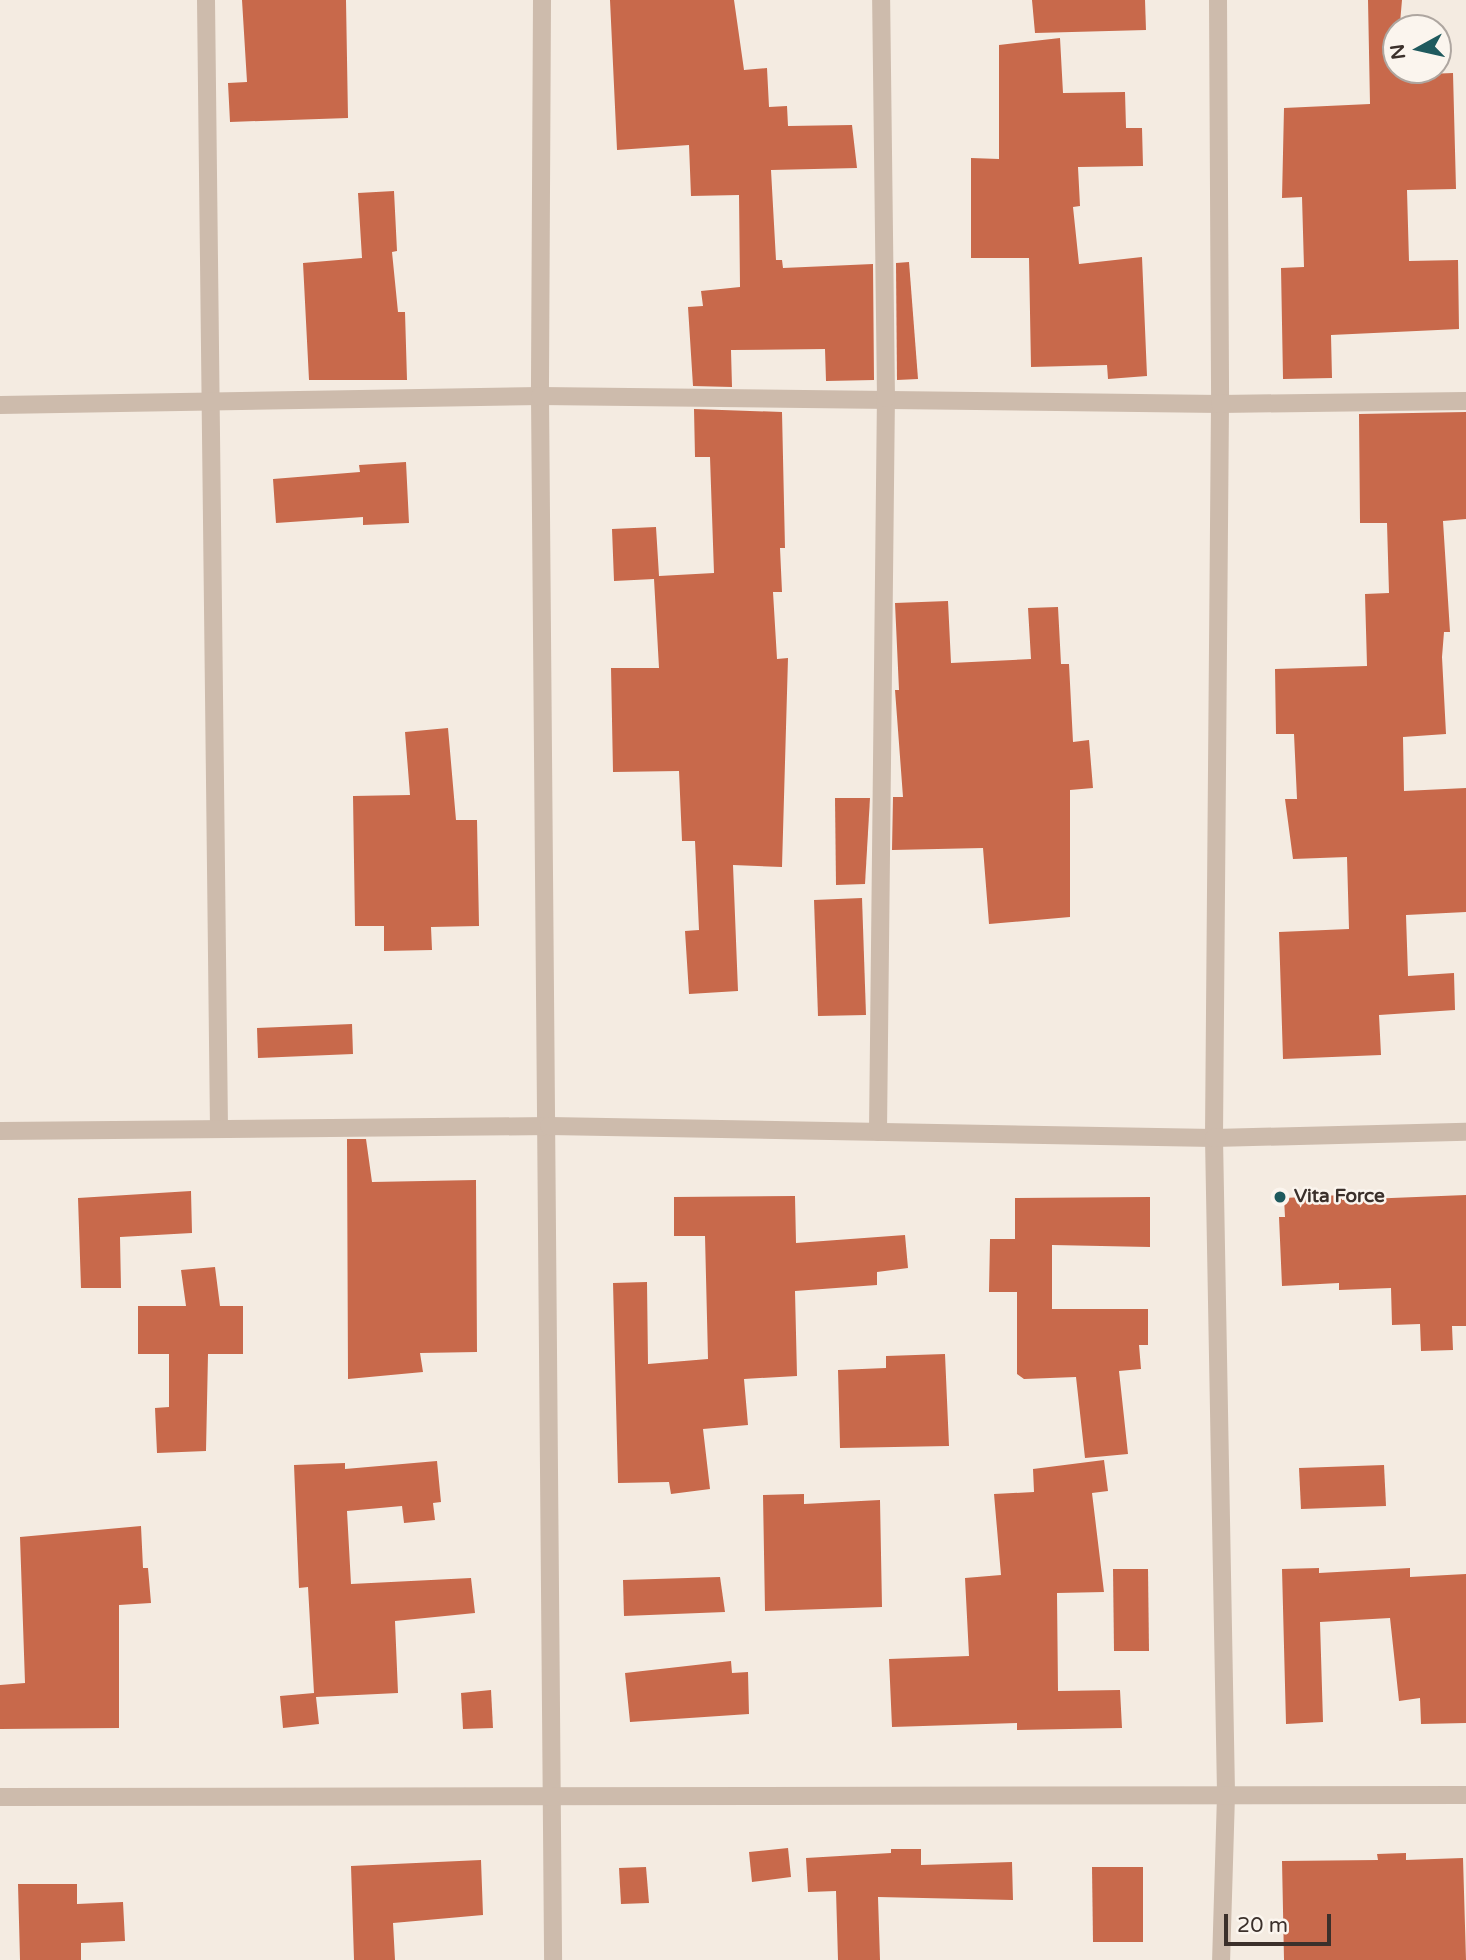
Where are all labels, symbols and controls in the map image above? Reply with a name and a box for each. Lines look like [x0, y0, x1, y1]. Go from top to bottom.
north arrow [1382, 14, 1452, 84]
text: N [1386, 43, 1410, 61]
place label: Vita Force [1294, 1186, 1385, 1208]
marker: Vita Force [1272, 1189, 1288, 1205]
scale bar [1228, 1900, 1335, 1944]
text: 20 m [1237, 1913, 1288, 1938]

